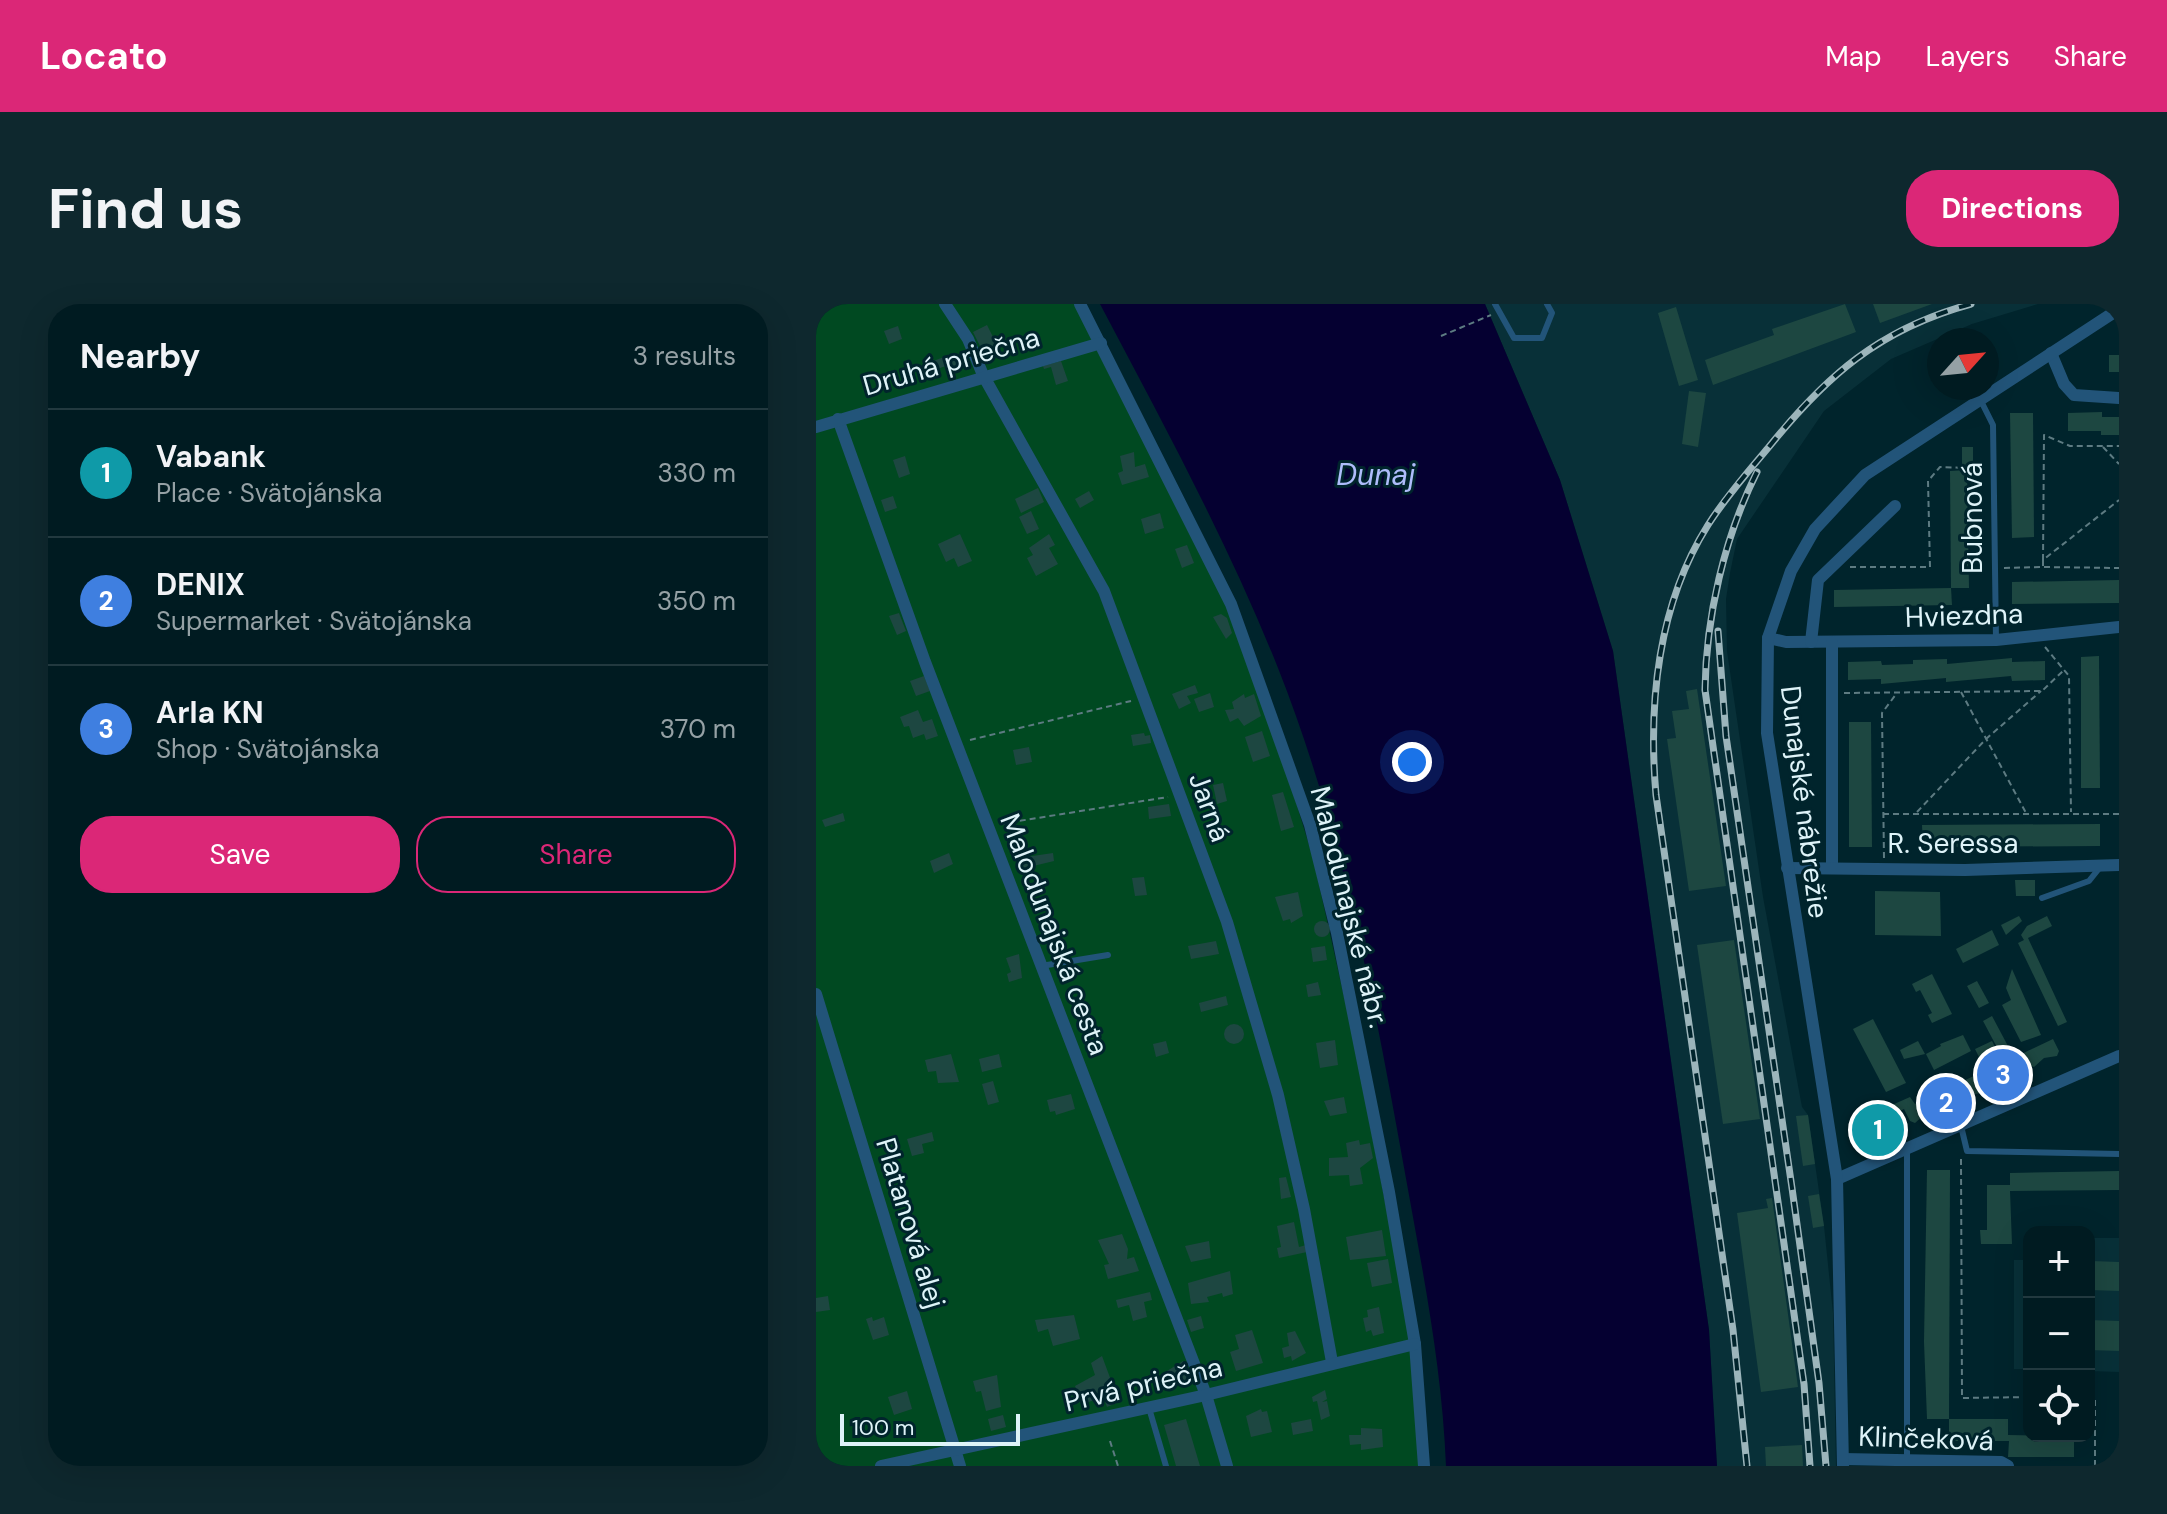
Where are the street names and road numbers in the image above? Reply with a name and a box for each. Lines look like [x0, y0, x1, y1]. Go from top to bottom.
street label: Druhá priečna [858, 319, 1044, 404]
street label: Bubnová [1954, 462, 1991, 574]
street label: Hviezdna [1904, 595, 2024, 636]
street label: Dunajské nábrežie [1772, 684, 1837, 920]
street label: Jarná [1180, 768, 1239, 847]
street label: Malodunajské nábr. [1302, 783, 1397, 1032]
street label: Malodunajská cesta [991, 808, 1118, 1060]
street label: R. Seressa [1888, 825, 2018, 862]
street label: Platanová alej [867, 1133, 954, 1313]
street label: Prvá priečna [1060, 1348, 1226, 1421]
street label: Klinčeková [1858, 1418, 1994, 1459]

